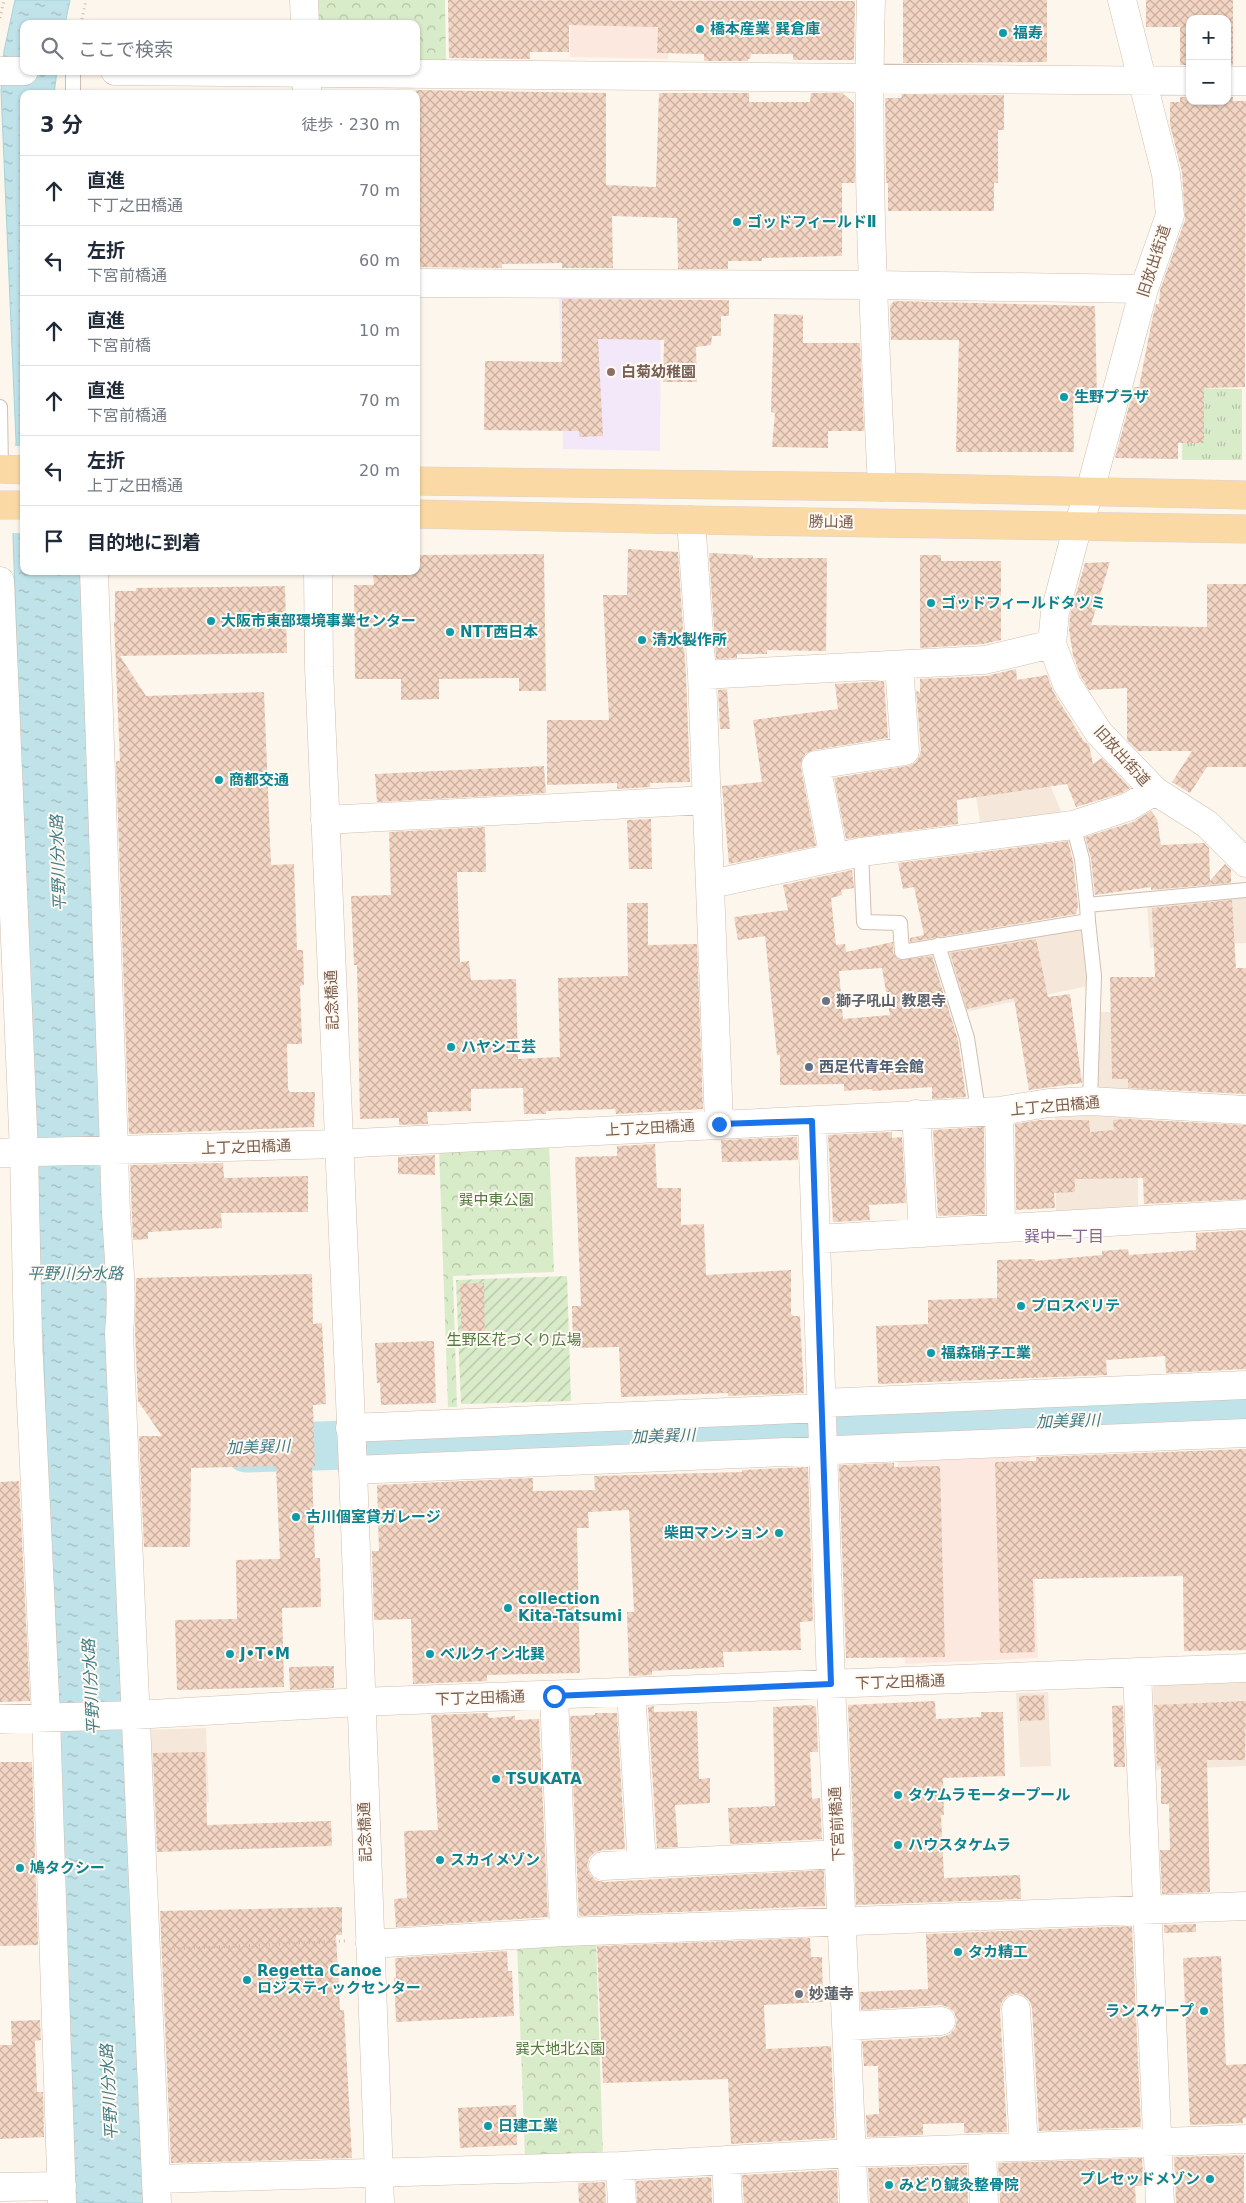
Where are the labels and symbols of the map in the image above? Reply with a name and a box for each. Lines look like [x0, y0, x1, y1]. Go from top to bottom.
place label: 橋本産業 巽倉庫 [710, 20, 820, 38]
marker: 橋本産業 巽倉庫 [694, 23, 706, 35]
place label: 福寿 [1012, 24, 1043, 42]
marker: 福寿 [997, 27, 1009, 39]
place label: ゴッドフィールドⅡ [747, 213, 877, 231]
marker: ゴッドフィールドⅡ [731, 216, 743, 228]
street label: 旧放出街道 [1134, 223, 1174, 299]
place label: 白菊幼稚園 [621, 363, 696, 381]
marker: 白菊幼稚園 [605, 366, 617, 378]
place label: 生野プラザ [1074, 388, 1149, 406]
marker: 生野プラザ [1058, 391, 1070, 403]
street label: 勝山通 [808, 513, 854, 531]
place label: ゴッドフィールドタツミ [941, 594, 1106, 612]
marker: ゴッドフィールドタツミ [925, 597, 937, 609]
place label: 大阪市東部環境事業センター [221, 612, 416, 630]
marker: 大阪市東部環境事業センター [205, 615, 217, 627]
place label: NTT西日本 [460, 623, 538, 641]
marker: NTT西日本 [444, 626, 456, 638]
place label: 清水製作所 [652, 631, 727, 649]
marker: 清水製作所 [636, 634, 648, 646]
street label: 旧放出街道 [1090, 722, 1154, 790]
place label: 商都交通 [229, 771, 289, 789]
marker: 商都交通 [213, 774, 225, 786]
water label: 平野川分水路 [47, 813, 69, 911]
street label: 記念橋通 [322, 970, 342, 1030]
place label: 獅子吼山 教恩寺 [836, 992, 946, 1010]
marker: 獅子吼山 教恩寺 [820, 995, 832, 1007]
place label: ハヤシ工芸 [461, 1038, 536, 1056]
marker: ハヤシ工芸 [445, 1041, 457, 1053]
place label: 西足代青年会館 [819, 1058, 924, 1076]
marker: 西足代青年会館 [803, 1061, 815, 1073]
street label: 上丁之田橋通 [1009, 1093, 1101, 1119]
route end [708, 1113, 731, 1136]
street label: 上丁之田橋通 [605, 1117, 695, 1139]
street label: 上丁之田橋通 [201, 1136, 291, 1158]
park label: 巽中東公園 [458, 1191, 534, 1209]
district label: 巽中一丁目 [1024, 1227, 1104, 1246]
water label: 平野川分水路 [27, 1264, 125, 1283]
place label: プロスペリテ [1031, 1297, 1120, 1315]
marker: プロスペリテ [1015, 1300, 1027, 1312]
park label: 生野区花づくり広場 [446, 1331, 582, 1349]
place label: 福森硝子工業 [940, 1344, 1031, 1362]
marker: 福森硝子工業 [925, 1347, 937, 1359]
water label: 加美巽川 [1036, 1410, 1102, 1432]
water label: 加美巽川 [631, 1425, 697, 1447]
water label: 加美巽川 [226, 1436, 292, 1458]
place label: 古川個室貸ガレージ [306, 1508, 441, 1526]
marker: 古川個室貸ガレージ [290, 1511, 302, 1523]
place label: 柴田マンション [664, 1524, 769, 1542]
marker: 柴田マンション [773, 1527, 785, 1539]
place label: collection Kita-Tatsumi [518, 1590, 622, 1625]
marker: collection Kita-Tatsumi [502, 1602, 514, 1614]
water label: 平野川分水路 [79, 1637, 103, 1735]
place label: J•T•M [239, 1645, 290, 1663]
place label: ベルクイン北巽 [440, 1645, 545, 1663]
marker: J•T•M [224, 1648, 236, 1660]
marker: ベルクイン北巽 [424, 1648, 436, 1660]
street label: 下丁之田橋通 [855, 1671, 945, 1693]
route start [543, 1685, 566, 1708]
street label: 下丁之田橋通 [435, 1687, 525, 1709]
place label: TSUKATA [506, 1770, 582, 1788]
marker: TSUKATA [490, 1773, 502, 1785]
street label: 下宮前橋通 [826, 1786, 848, 1862]
place label: タケムラモータープール [908, 1786, 1070, 1804]
marker: タケムラモータープール [892, 1789, 904, 1801]
street label: 記念橋通 [355, 1802, 375, 1862]
place label: ハウスタケムラ [908, 1836, 1011, 1854]
marker: ハウスタケムラ [892, 1839, 904, 1851]
place label: スカイメゾン [450, 1851, 540, 1869]
marker: スカイメゾン [434, 1854, 446, 1866]
place label: 鳩タクシー [30, 1859, 105, 1877]
marker: 鳩タクシー [14, 1862, 26, 1874]
place label: タカ精工 [968, 1943, 1028, 1961]
marker: タカ精工 [952, 1946, 964, 1958]
place label: Regetta Canoe ロジスティックセンター [257, 1962, 421, 1997]
marker: Regetta Canoe ロジスティックセンター [241, 1974, 253, 1986]
place label: 妙蓮寺 [809, 1985, 854, 2003]
marker: 妙蓮寺 [793, 1988, 805, 2000]
place label: ランスケープ [1105, 2002, 1194, 2020]
marker: ランスケープ [1198, 2005, 1210, 2017]
park label: 巽大地北公園 [515, 2040, 605, 2058]
water label: 平野川分水路 [97, 2042, 121, 2140]
place label: 日建工業 [498, 2117, 558, 2135]
marker: 日建工業 [482, 2120, 494, 2132]
place label: プレセッドメゾン [1080, 2170, 1200, 2188]
marker: プレセッドメゾン [1204, 2173, 1216, 2185]
place label: みどり鍼灸整骨院 [899, 2176, 1019, 2194]
marker: みどり鍼灸整骨院 [883, 2179, 895, 2191]

